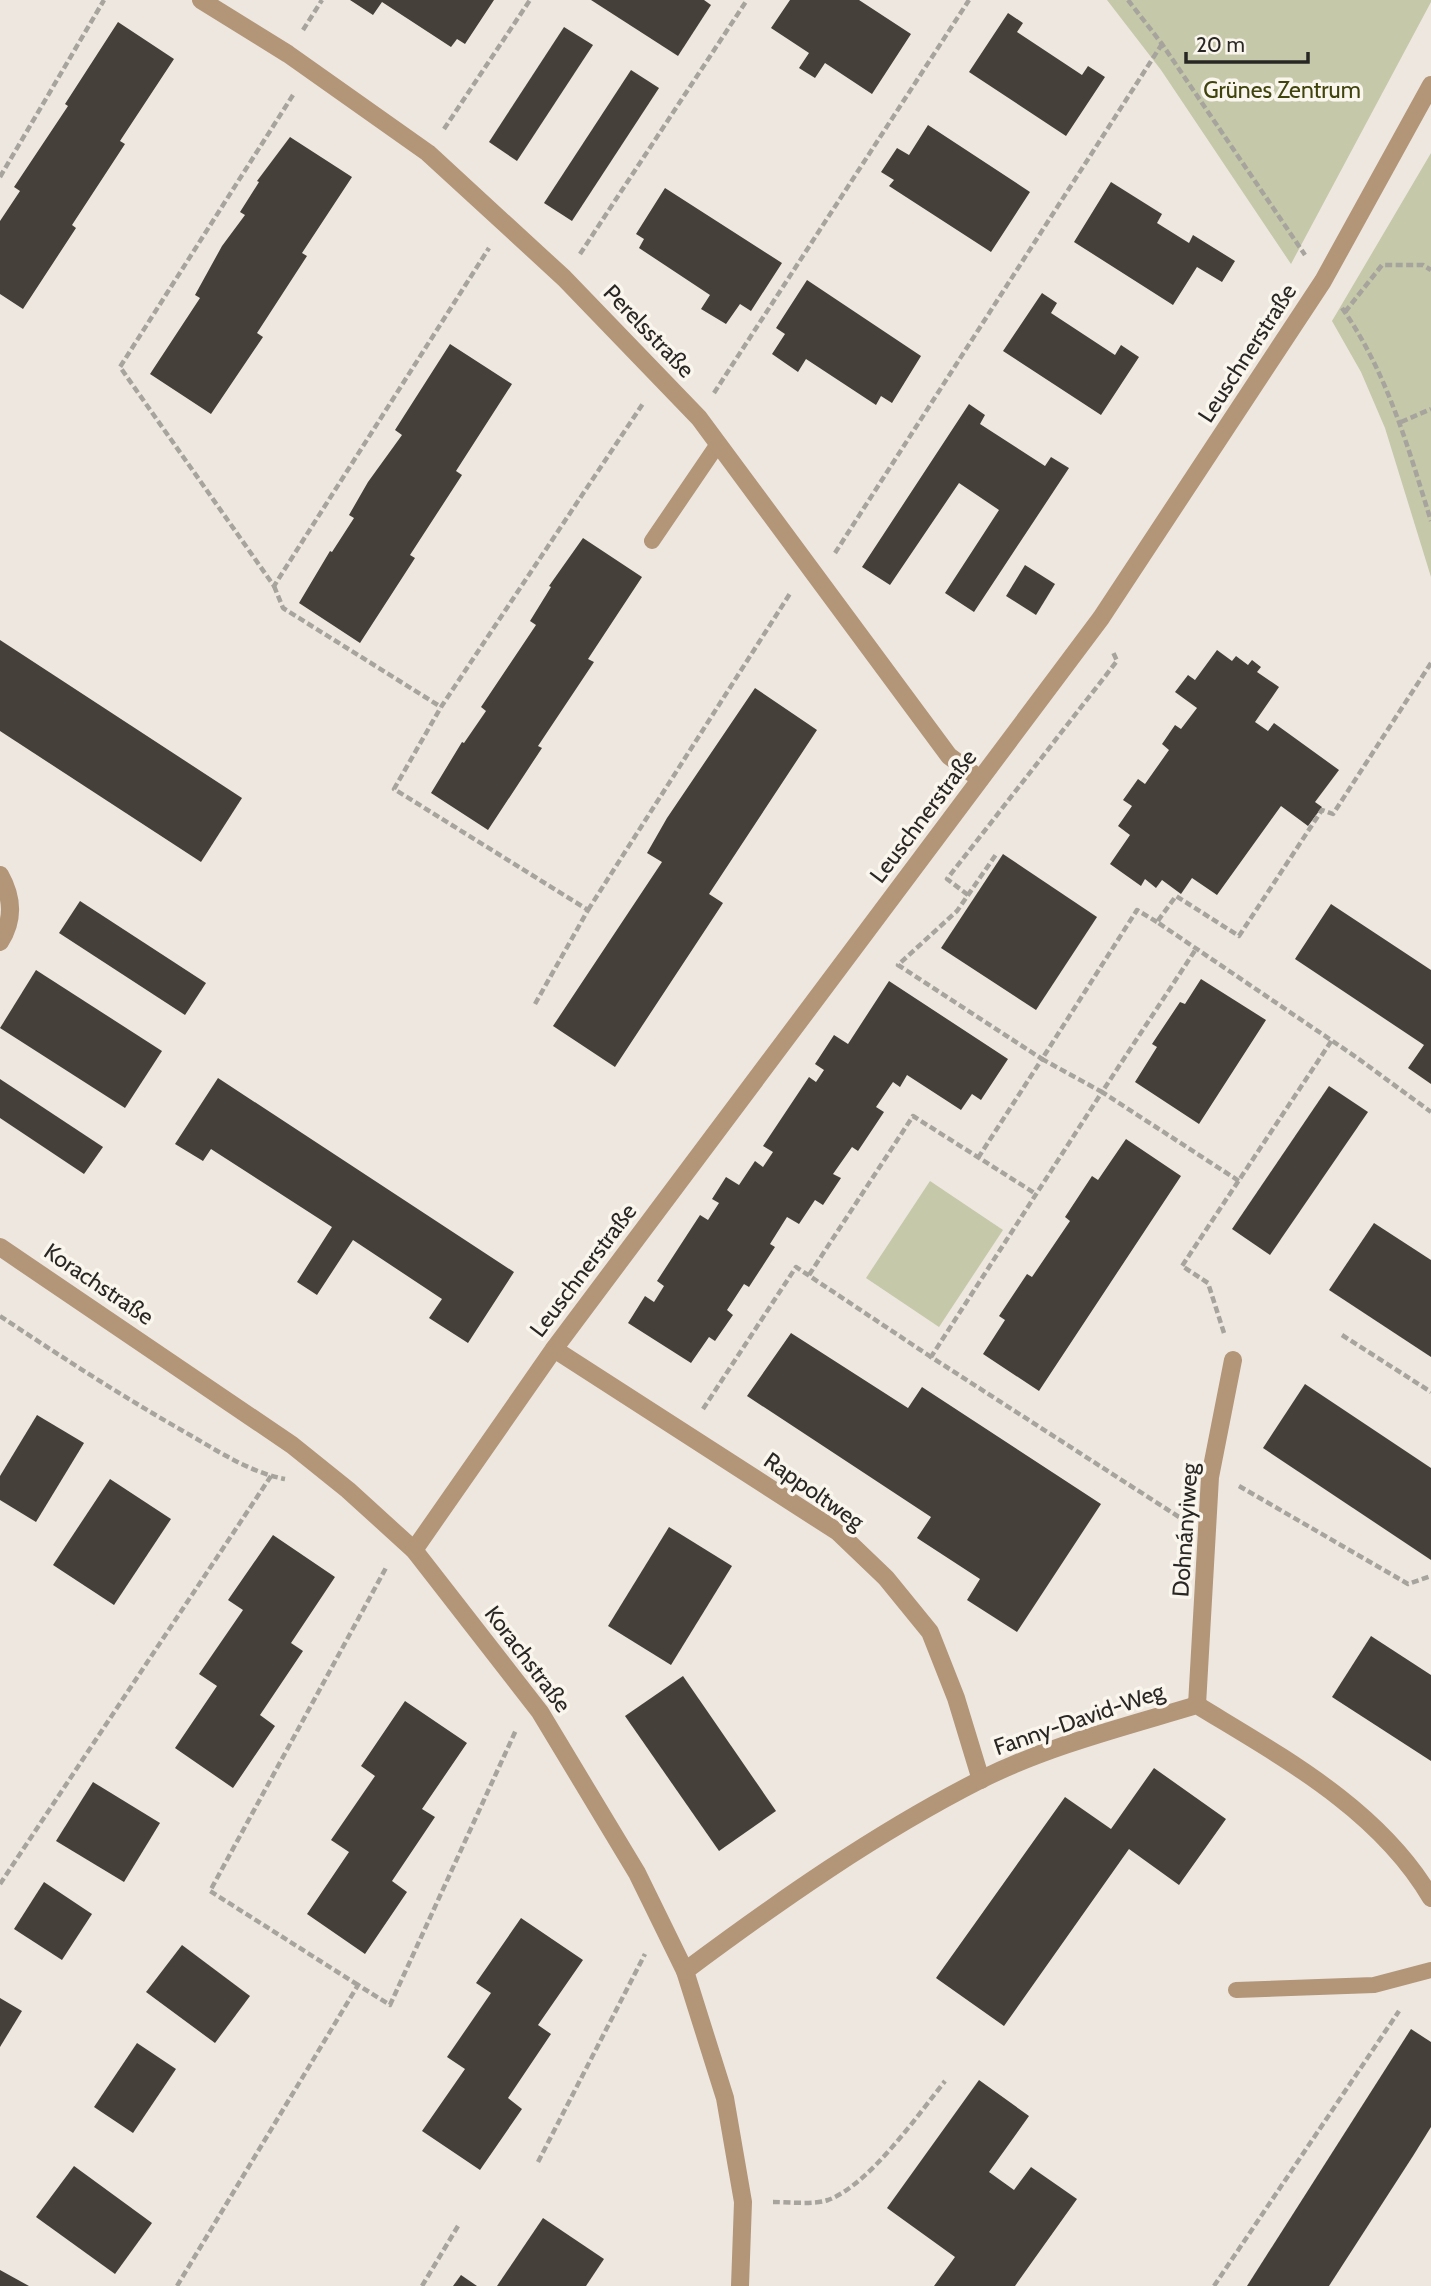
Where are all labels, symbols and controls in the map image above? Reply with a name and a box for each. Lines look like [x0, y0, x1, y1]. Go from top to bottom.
scale bar [1186, 21, 1308, 65]
text: 20 m [1196, 32, 1245, 57]
park label: Grünes Zentrum [1203, 76, 1361, 104]
street label: Leuschnerstraße [1192, 278, 1302, 428]
street label: Perelsstraße [598, 279, 700, 384]
street label: Leuschnerstraße [864, 744, 982, 888]
street label: Leuschnerstraße [524, 1198, 642, 1342]
street label: Korachstraße [39, 1237, 159, 1331]
street label: Rappoltweg [758, 1446, 870, 1536]
street label: Dohnányiweg [1166, 1461, 1204, 1598]
street label: Korachstraße [479, 1600, 577, 1718]
street label: Fanny-David-Weg [990, 1677, 1168, 1761]

